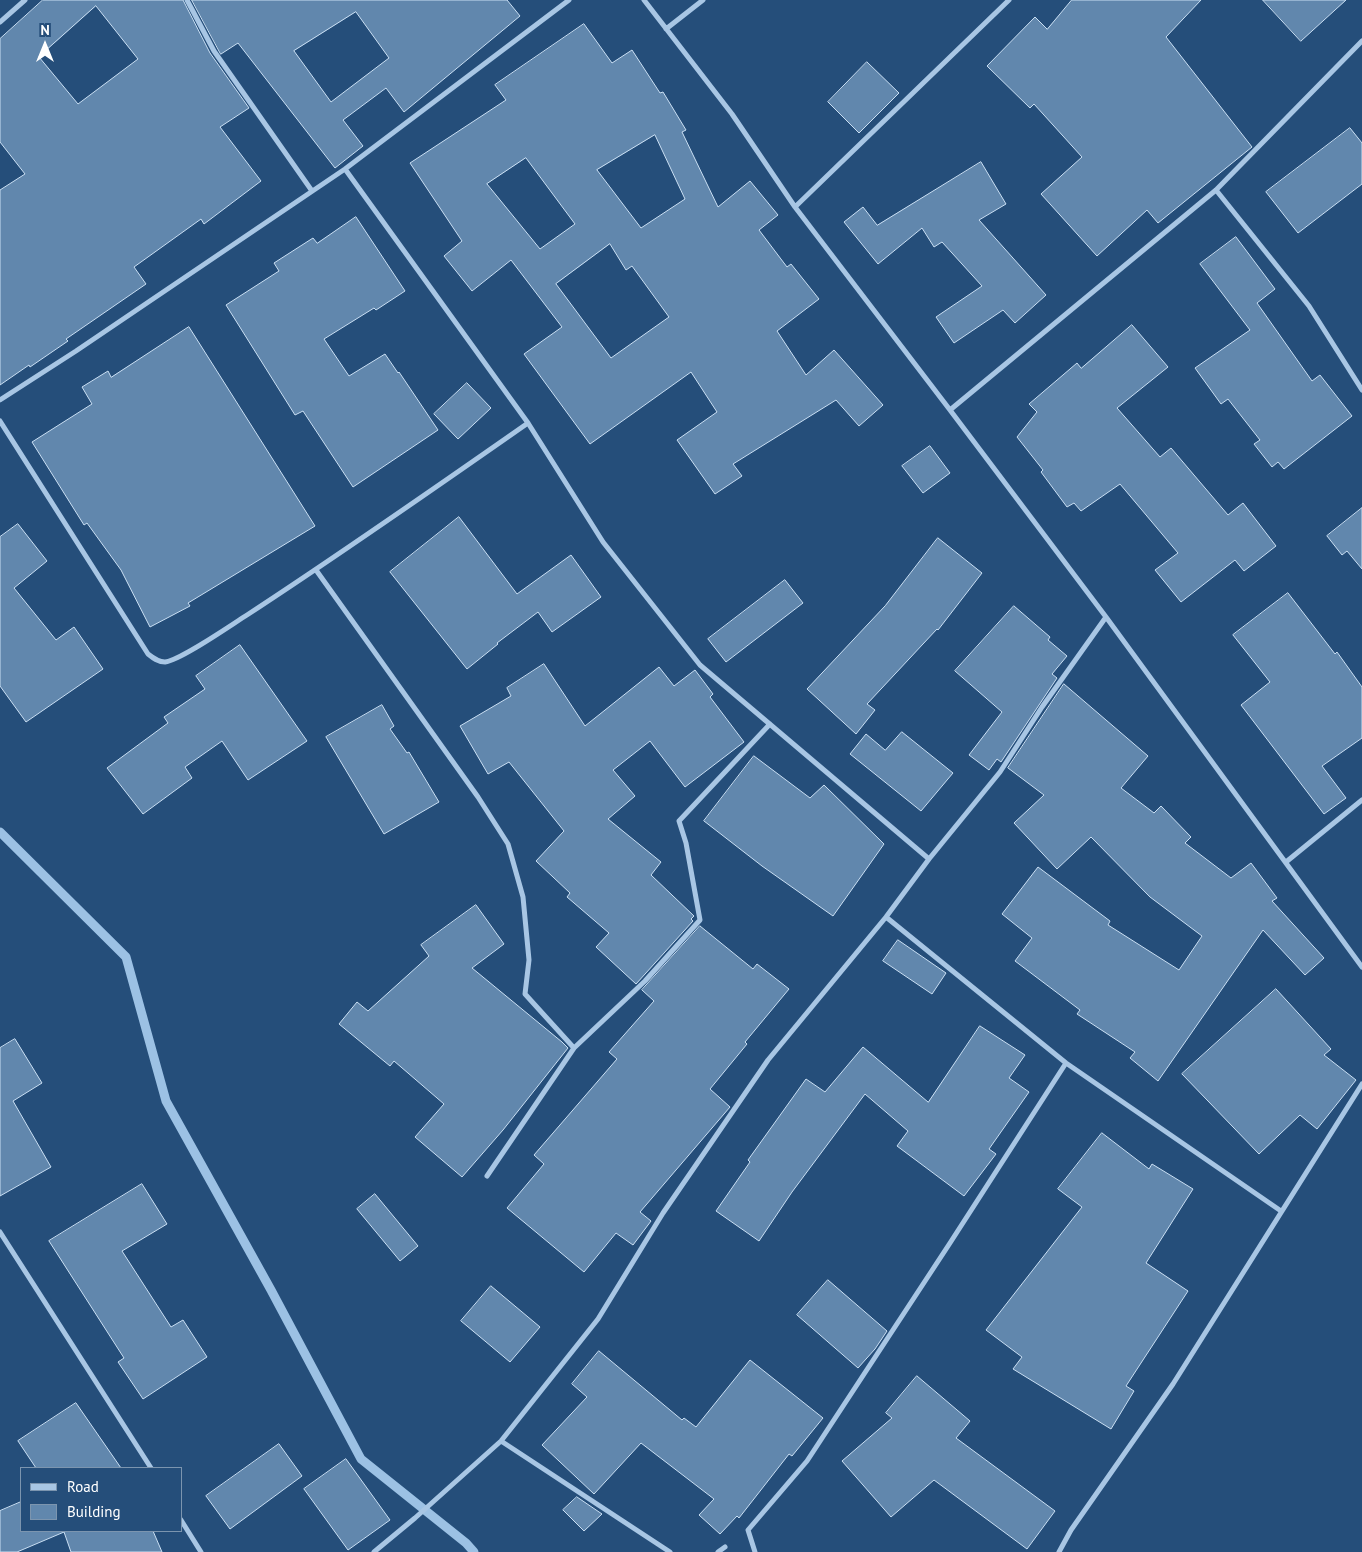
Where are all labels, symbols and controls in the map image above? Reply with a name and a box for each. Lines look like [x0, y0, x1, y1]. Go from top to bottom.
north arrow [20, 20, 70, 70]
text: N [40, 21, 50, 39]
legend [20, 1467, 182, 1532]
text: Road [67, 1477, 99, 1496]
text: Building [67, 1502, 121, 1521]

